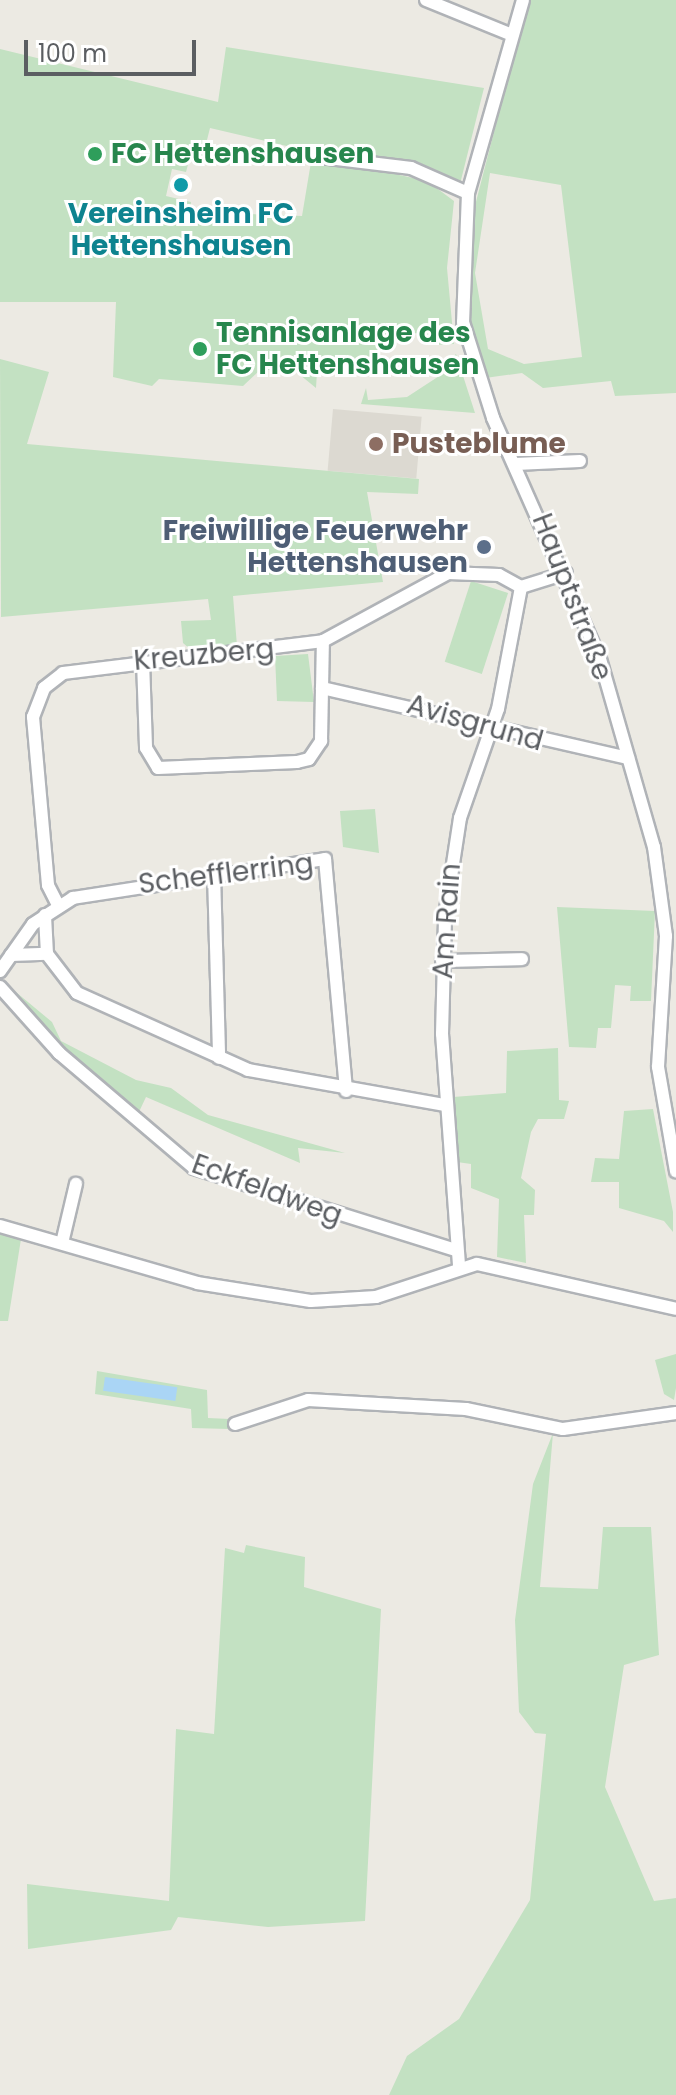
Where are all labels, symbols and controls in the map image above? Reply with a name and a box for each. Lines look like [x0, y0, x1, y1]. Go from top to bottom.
scale bar [28, 24, 200, 74]
text: 100 m [38, 37, 107, 70]
place label: FC Hettenshausen [111, 137, 374, 171]
marker: FC Hettenshausen [86, 145, 104, 163]
marker: Vereinsheim FC Hettenshausen [172, 176, 190, 194]
place label: Vereinsheim FC Hettenshausen [68, 197, 294, 263]
place label: Tennisanlage des FC Hettenshausen [216, 316, 479, 382]
marker: Tennisanlage des FC Hettenshausen [191, 340, 209, 358]
place label: Pusteblume [392, 427, 566, 461]
marker: Pusteblume [367, 435, 385, 453]
street label: Hauptstraße [525, 509, 619, 685]
place label: Freiwillige Feuerwehr Hettenshausen [163, 514, 468, 580]
marker: Freiwillige Feuerwehr Hettenshausen [475, 538, 493, 556]
street label: Kreuzberg [132, 632, 276, 678]
street label: Avisgrund [403, 688, 547, 758]
street label: Schefflerring [137, 847, 315, 901]
street label: Am Rain [426, 862, 468, 980]
street label: Eckfeldweg [187, 1147, 347, 1233]

